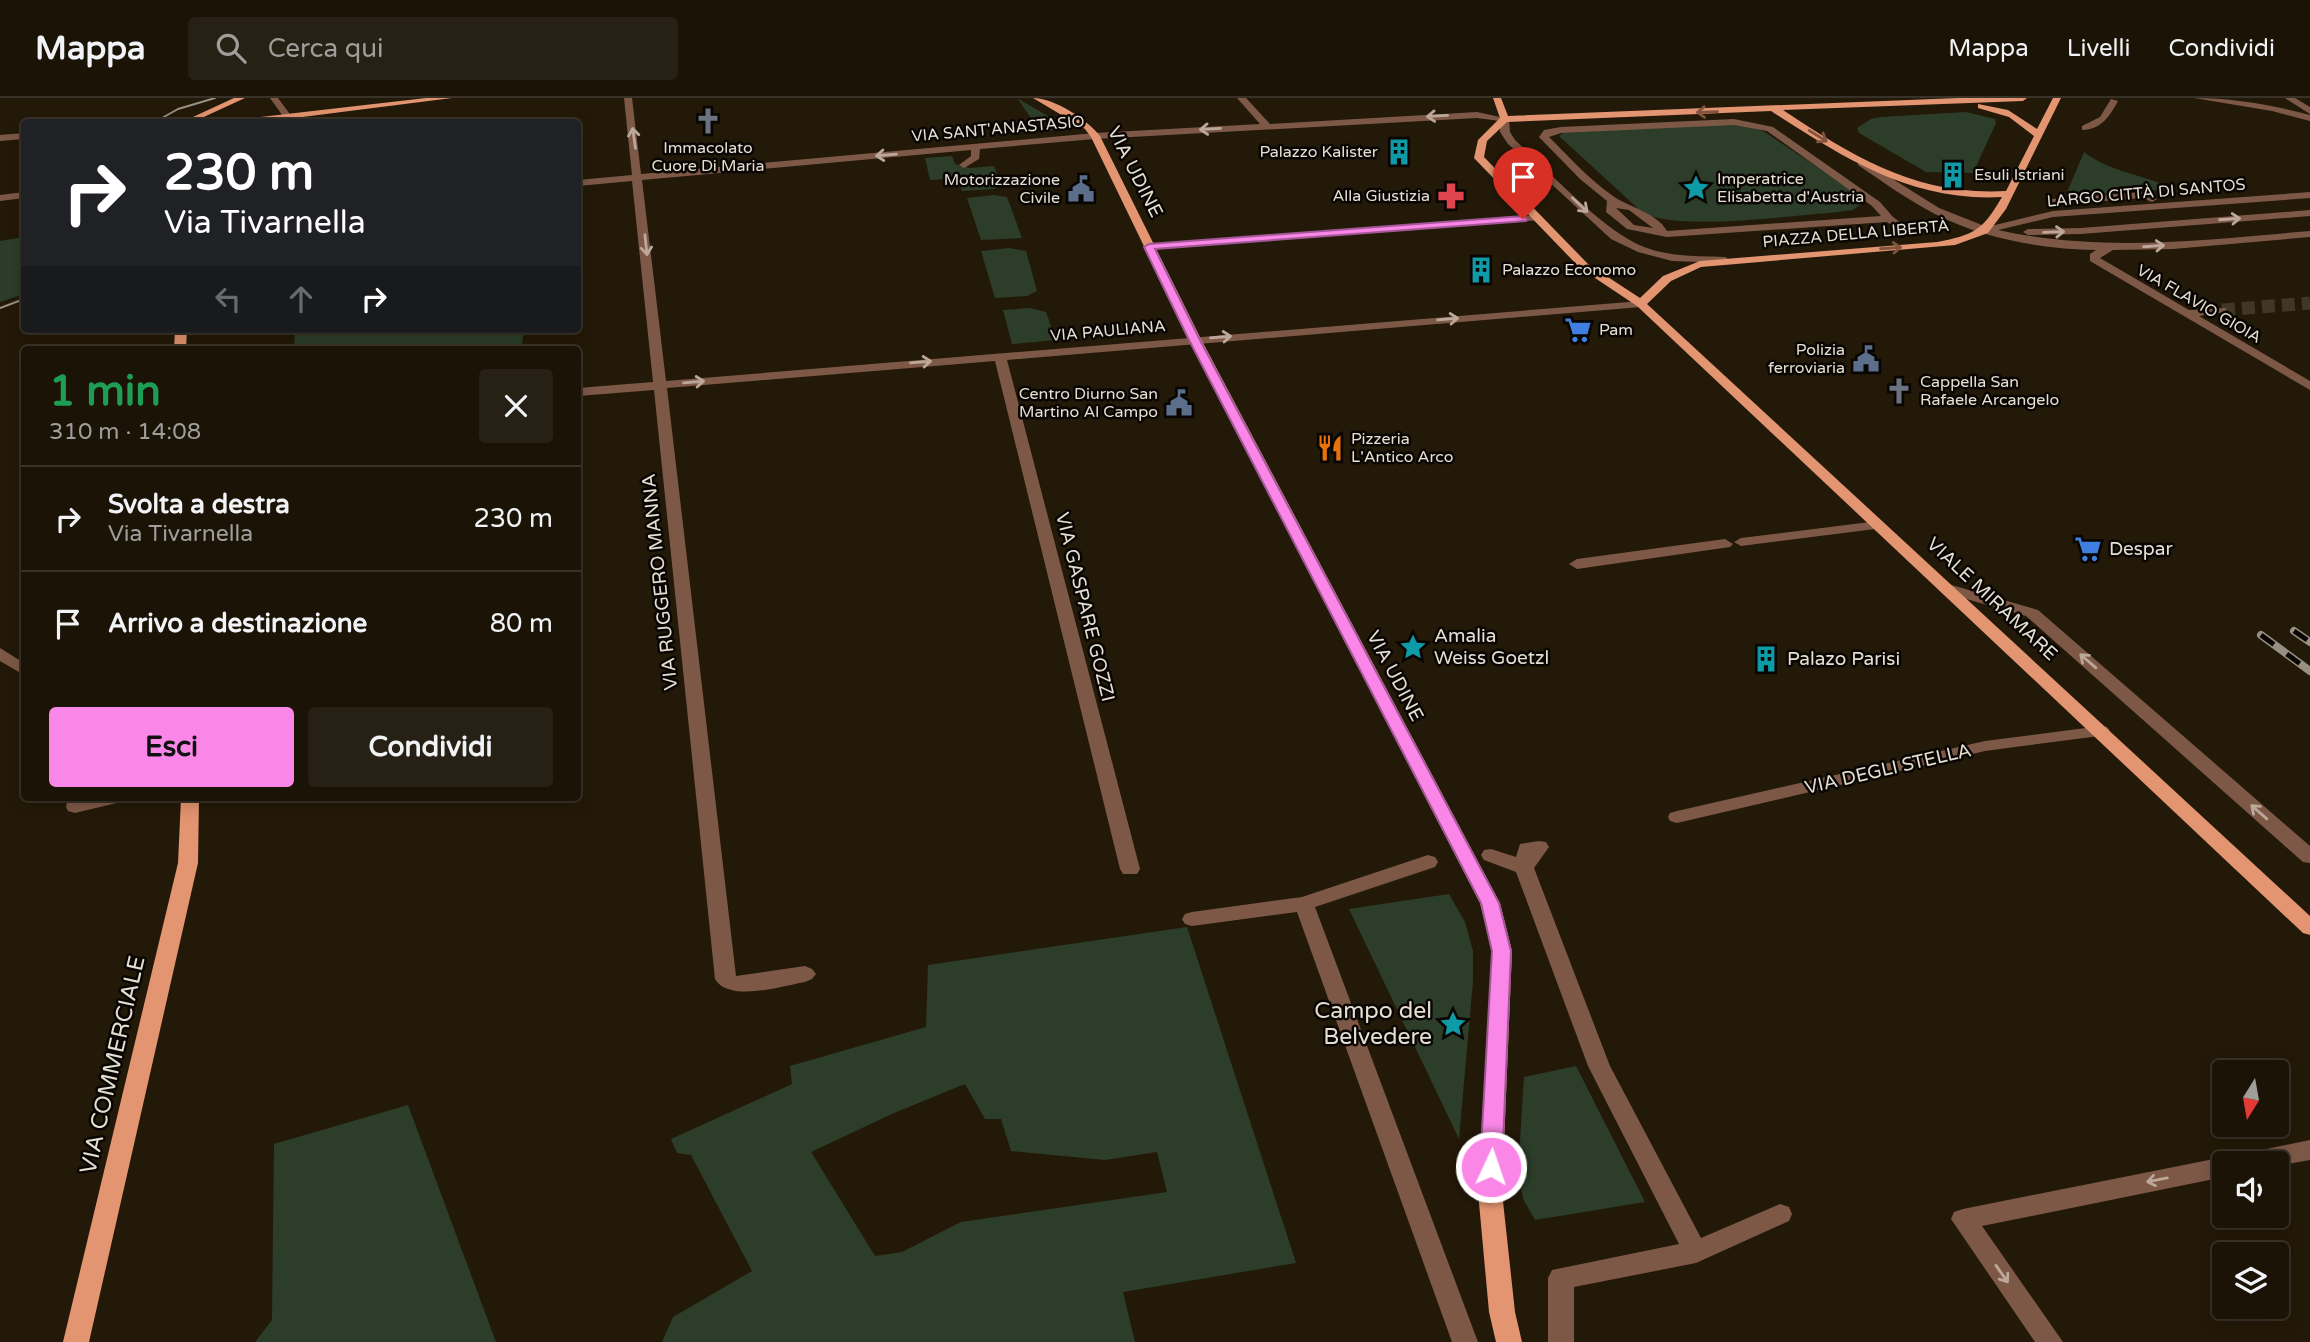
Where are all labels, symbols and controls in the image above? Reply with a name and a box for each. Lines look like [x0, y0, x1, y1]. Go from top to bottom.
search box [188, 17, 678, 80]
text: Mappa [35, 29, 146, 68]
icon: search [212, 29, 250, 67]
text: Cerca qui [268, 33, 384, 64]
text: Mappa [1948, 34, 2029, 63]
text: Livelli [2067, 34, 2131, 63]
text: Condividi [2169, 34, 2275, 63]
church icon: Immacolato Cuore Di Maria [693, 106, 723, 136]
one-way arrow [1696, 106, 1719, 119]
one-way arrow [1427, 110, 1449, 123]
street label: VIA SANT'ANASTASIO [911, 111, 1085, 147]
street label: VIA UDINE [1103, 123, 1167, 221]
one-way arrow [1199, 123, 1222, 136]
one-way arrow [627, 127, 640, 150]
one-way arrow [1808, 129, 1827, 144]
building icon: Palazzo Kalister [1384, 137, 1414, 167]
place label: Immacolato Cuore Di Maria [651, 138, 765, 176]
place label: Palazzo Kalister [1259, 142, 1379, 162]
text: 230 m [164, 144, 314, 203]
icon: right [49, 147, 140, 238]
pin [1493, 147, 1553, 219]
one-way arrow [875, 149, 898, 162]
icon: arrive [1504, 158, 1542, 196]
building icon: Esuli Istriani [1938, 160, 1968, 190]
place label: Esuli Istriani [1974, 165, 2065, 185]
place label: Imperatrice Elisabetta d'Austria [1717, 169, 1864, 207]
place label: Motorizzazione Civile [944, 170, 1060, 208]
place icon: Imperatrice Elisabetta d'Austria [1681, 173, 1711, 203]
public building icon: Motorizzazione Civile [1066, 174, 1096, 204]
street label: LARGO CITTÀ DI SANTOS [2046, 174, 2246, 212]
pharmacy icon: Alla Giustizia [1436, 181, 1466, 211]
place label: Alla Giustizia [1333, 186, 1430, 206]
one-way arrow [1571, 196, 1588, 213]
text: Via Tivarnella [164, 204, 366, 242]
one-way arrow [2218, 212, 2241, 225]
street label: PIAZZA DELLA LIBERTÀ [1762, 216, 1950, 252]
one-way arrow [2043, 225, 2066, 238]
one-way arrow [639, 233, 652, 256]
one-way arrow [2142, 239, 2165, 252]
one-way arrow [1879, 241, 1902, 254]
building icon: Palazzo Economo [1466, 255, 1496, 285]
place label: Palazzo Economo [1502, 260, 1636, 280]
street label: VIA FLAVIO GIOIA [2133, 260, 2265, 348]
icon: left [209, 280, 247, 318]
icon: ahead [282, 280, 320, 318]
icon: right [355, 280, 393, 318]
one-way arrow [1436, 312, 1459, 325]
supermarket icon: Pam [1563, 315, 1593, 345]
street label: VIA PAULIANA [1049, 316, 1167, 346]
place label: Pam [1599, 320, 1633, 340]
one-way arrow [1209, 330, 1232, 343]
place label: Polizia ferroviaria [1768, 340, 1845, 378]
public building icon: Polizia ferroviaria [1851, 344, 1881, 374]
one-way arrow [909, 356, 932, 369]
text: 1 min [49, 366, 161, 417]
button: close [479, 369, 553, 443]
place label: Cappella San Rafaele Arcangelo [1920, 372, 2059, 410]
one-way arrow [683, 375, 705, 388]
church icon: Cappella San Rafaele Arcangelo [1884, 376, 1914, 406]
place label: Centro Diurno San Martino Al Campo [1019, 384, 1158, 422]
public building icon: Centro Diurno San Martino Al Campo [1164, 388, 1194, 418]
text: 310 m · 14:08 [49, 418, 201, 446]
place label: Pizzeria L'Antico Arco [1351, 429, 1454, 467]
restaurant icon: Pizzeria L'Antico Arco [1315, 433, 1345, 463]
street label: VIA RUGGERO MANNA [638, 473, 682, 691]
text: Svolta a destra [108, 489, 290, 520]
icon: right [49, 500, 87, 538]
text: 230 m [473, 503, 553, 534]
street label: VIA GASPARE GOZZI [1051, 510, 1119, 704]
text: Via Tivarnella [108, 520, 253, 548]
street label: VIALE MIRAMARE [1922, 533, 2062, 665]
supermarket icon: Despar [2073, 534, 2103, 564]
place label: Despar [2109, 538, 2173, 560]
icon: arrive [49, 605, 87, 643]
text: Arrivo a destinazione [108, 608, 367, 639]
text: 80 m [490, 608, 553, 639]
place label: Amalia Weiss Goetzl [1434, 625, 1549, 669]
street label: VIA UDINE [1362, 627, 1428, 725]
place icon: Amalia Weiss Goetzl [1398, 632, 1428, 662]
building icon: Palazo Parisi [1751, 644, 1781, 674]
place label: Palazo Parisi [1787, 648, 1900, 670]
one-way arrow [2080, 653, 2097, 670]
button: Esci [49, 707, 294, 787]
button: Condividi [308, 707, 553, 787]
street label: VIA DEGLI STELLA [1803, 739, 1973, 799]
one-way arrow [2250, 804, 2268, 820]
street label: VIA COMMERCIALE [74, 953, 152, 1177]
place label: Campo del Belvedere [1314, 997, 1432, 1051]
place icon: Campo del Belvedere [1438, 1009, 1468, 1039]
north arrow [2212, 1060, 2289, 1138]
map controls [2212, 1060, 2289, 1319]
position arrow [1454, 1130, 1528, 1204]
button: sound [2212, 1151, 2289, 1228]
one-way arrow [2146, 1174, 2169, 1188]
button: layers [2212, 1242, 2289, 1319]
one-way arrow [1995, 1264, 2009, 1283]

